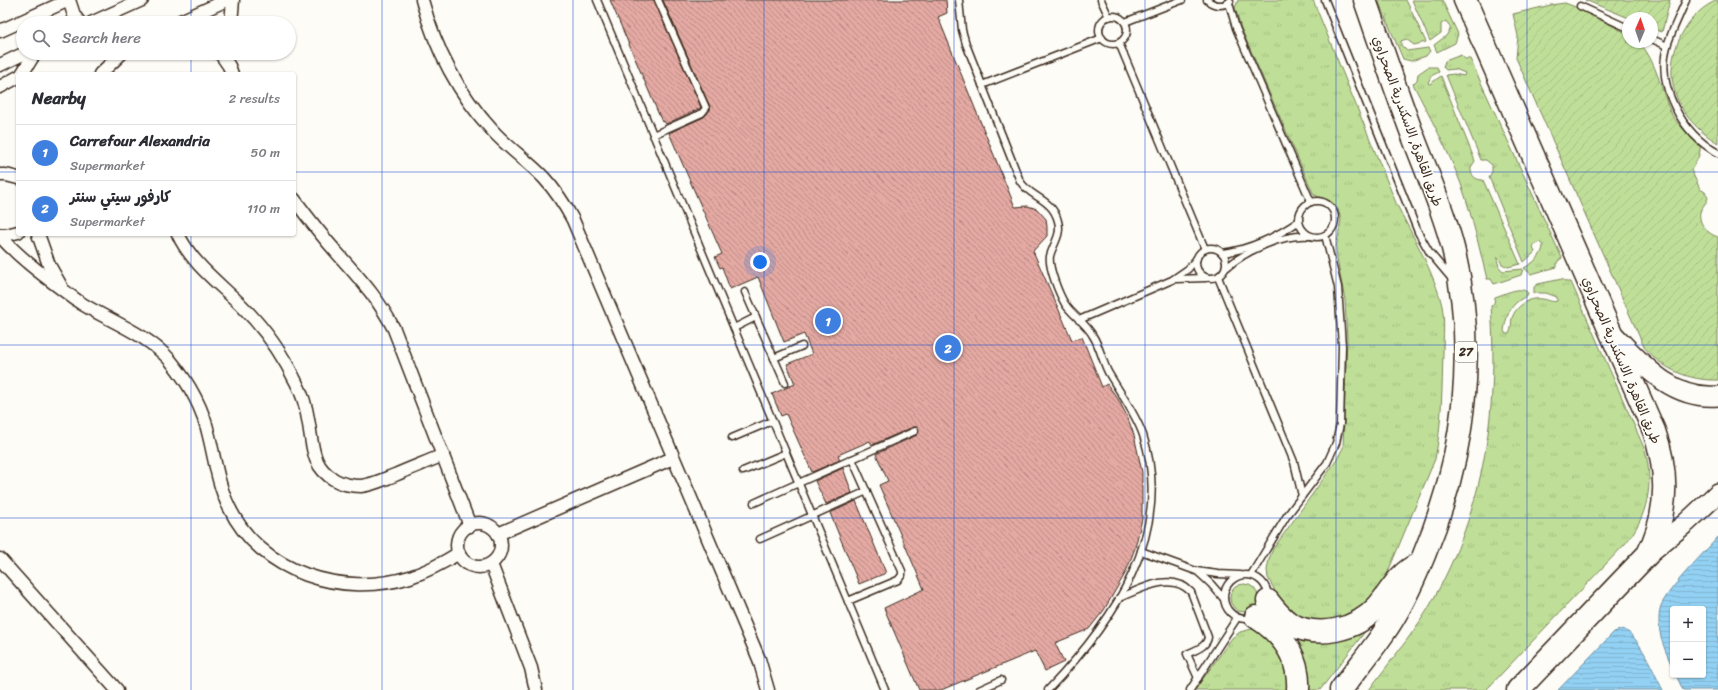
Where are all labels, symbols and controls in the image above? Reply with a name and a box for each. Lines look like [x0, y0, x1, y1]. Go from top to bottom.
north arrow [1622, 12, 1658, 48]
search box [16, 16, 296, 60]
text: Search here [62, 25, 141, 51]
icon: search [30, 27, 52, 49]
street label: طريق القاهرة, الاسكندرية الصحراوي [1366, 33, 1449, 210]
text: Nearby [32, 83, 86, 113]
text: 2 results [229, 87, 280, 110]
text: Carrefour Alexandria [70, 128, 210, 154]
text: 1 [42, 141, 48, 164]
text: 50 m [250, 141, 280, 164]
text: Supermarket [70, 154, 145, 177]
text: كارفور سيتي سنتر [70, 184, 171, 210]
text: 2 [41, 197, 49, 220]
text: 110 m [247, 197, 280, 220]
text: Supermarket [70, 210, 145, 233]
your location [750, 252, 770, 272]
street label: طريق القاهرة, الاسكندرية الصحراوي [1576, 273, 1667, 448]
pin: 1 [815, 306, 841, 336]
pin: 2 [935, 333, 961, 363]
road number: 27 [1455, 342, 1477, 362]
map controls [1670, 606, 1706, 678]
button: + [1670, 606, 1706, 642]
button: − [1670, 642, 1706, 678]

